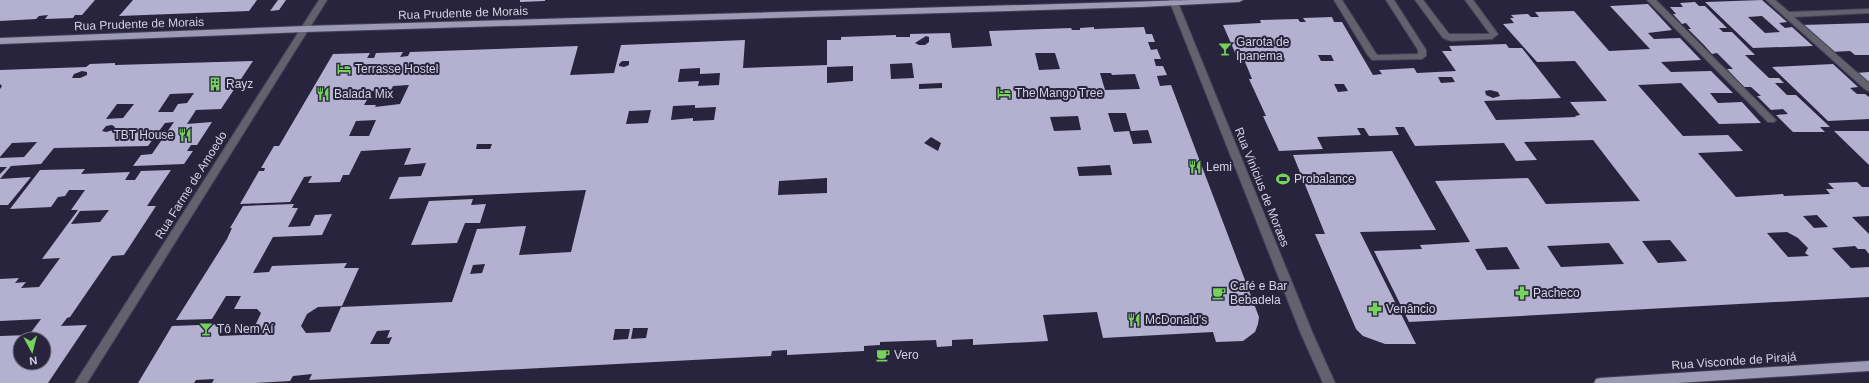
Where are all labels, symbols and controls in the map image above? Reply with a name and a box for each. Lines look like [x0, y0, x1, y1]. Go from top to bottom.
street label: Rua Prudente de Morais [398, 4, 528, 22]
street label: Rua Prudente de Morais [74, 15, 204, 33]
place label: Garota de Ipanema [1236, 35, 1290, 63]
bar icon: Garota de Ipanema [1217, 41, 1233, 57]
hotel icon: Terrasse Hostel [336, 61, 352, 77]
place label: Terrasse Hostel [355, 62, 438, 76]
building icon: Rayz [207, 76, 223, 92]
place label: Rayz [226, 77, 253, 91]
hotel icon: The Mango Tree [996, 85, 1012, 101]
restaurant icon: Balada Mix [315, 86, 331, 102]
place label: The Mango Tree [1015, 86, 1103, 100]
place label: Balada Mix [334, 87, 393, 101]
street label: Rua Vinícius de Moraes [1232, 125, 1292, 249]
restaurant icon: TBT House [177, 127, 193, 143]
place label: TBT House [114, 128, 174, 142]
street label: Rua Farme de Amoedo [152, 128, 230, 241]
restaurant icon: Lemi [1187, 159, 1203, 175]
place label: Lemi [1206, 160, 1232, 174]
sports icon: Probalance [1275, 171, 1291, 187]
place label: Probalance [1294, 172, 1355, 186]
place label: Café e Bar Bebadela [1230, 279, 1287, 307]
cafe icon: Café e Bar Bebadela [1211, 285, 1227, 301]
pharmacy icon: Pacheco [1514, 285, 1530, 301]
place label: Pacheco [1533, 286, 1580, 300]
pharmacy icon: Venâncio [1367, 301, 1383, 317]
place label: Venâncio [1386, 302, 1436, 316]
restaurant icon: McDonald's [1126, 312, 1142, 328]
place label: McDonald's [1145, 313, 1207, 327]
bar icon: Tô Nem Aí [198, 321, 214, 337]
place label: Tô Nem Aí [217, 322, 274, 336]
north arrow [12, 331, 52, 371]
cafe icon: Vero [875, 347, 891, 363]
place label: Vero [894, 348, 919, 362]
street label: Rua Visconde de Pirajá [1671, 350, 1797, 372]
text: N [28, 354, 38, 367]

